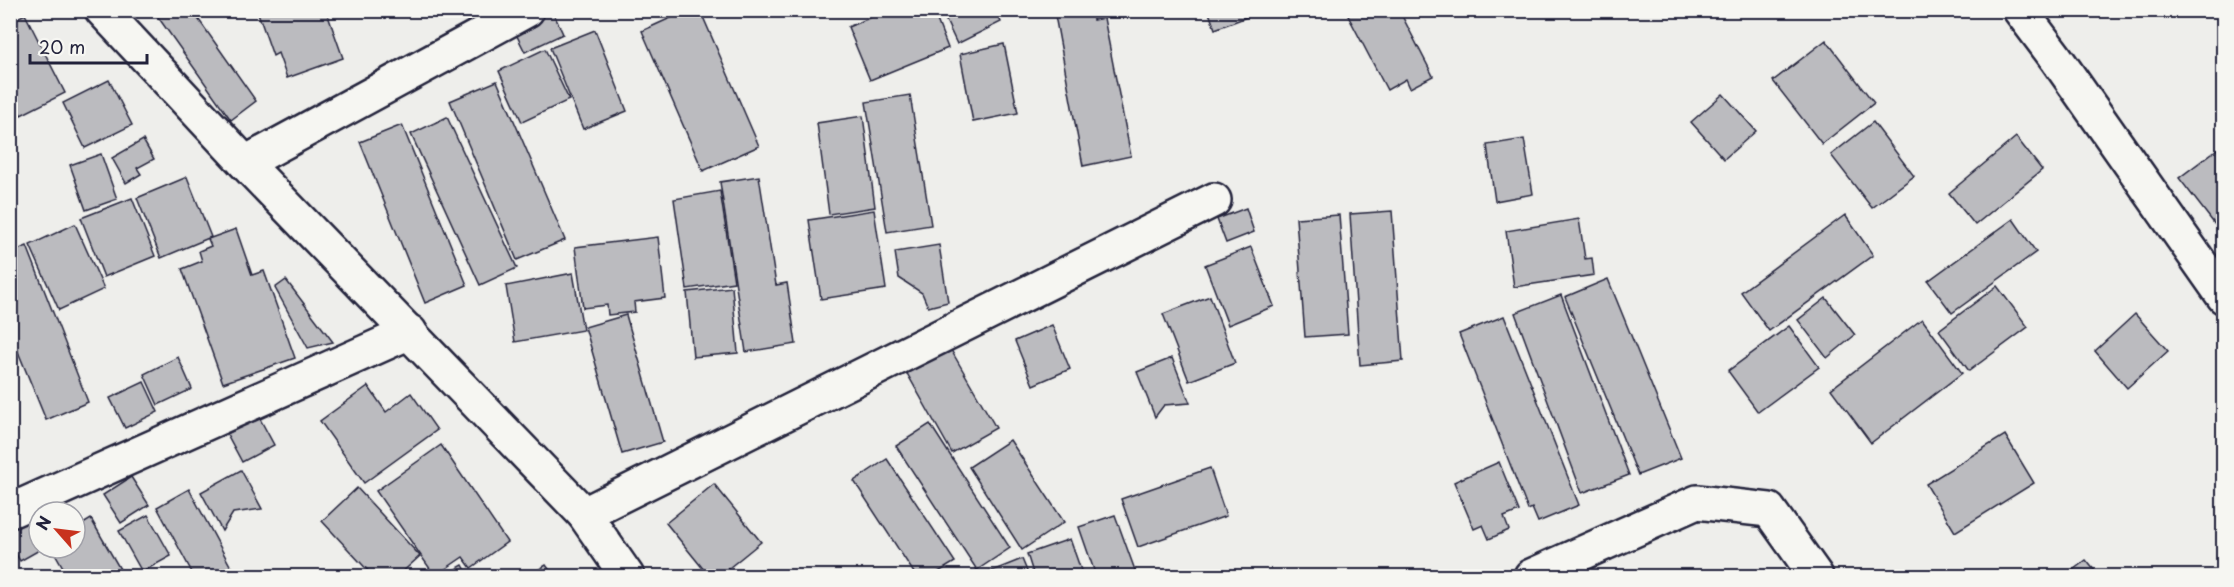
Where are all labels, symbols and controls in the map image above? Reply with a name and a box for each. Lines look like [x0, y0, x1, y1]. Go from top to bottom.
scale bar [30, 27, 147, 65]
text: 20 m [39, 33, 85, 60]
north arrow [27, 500, 87, 560]
text: N [29, 511, 56, 534]

